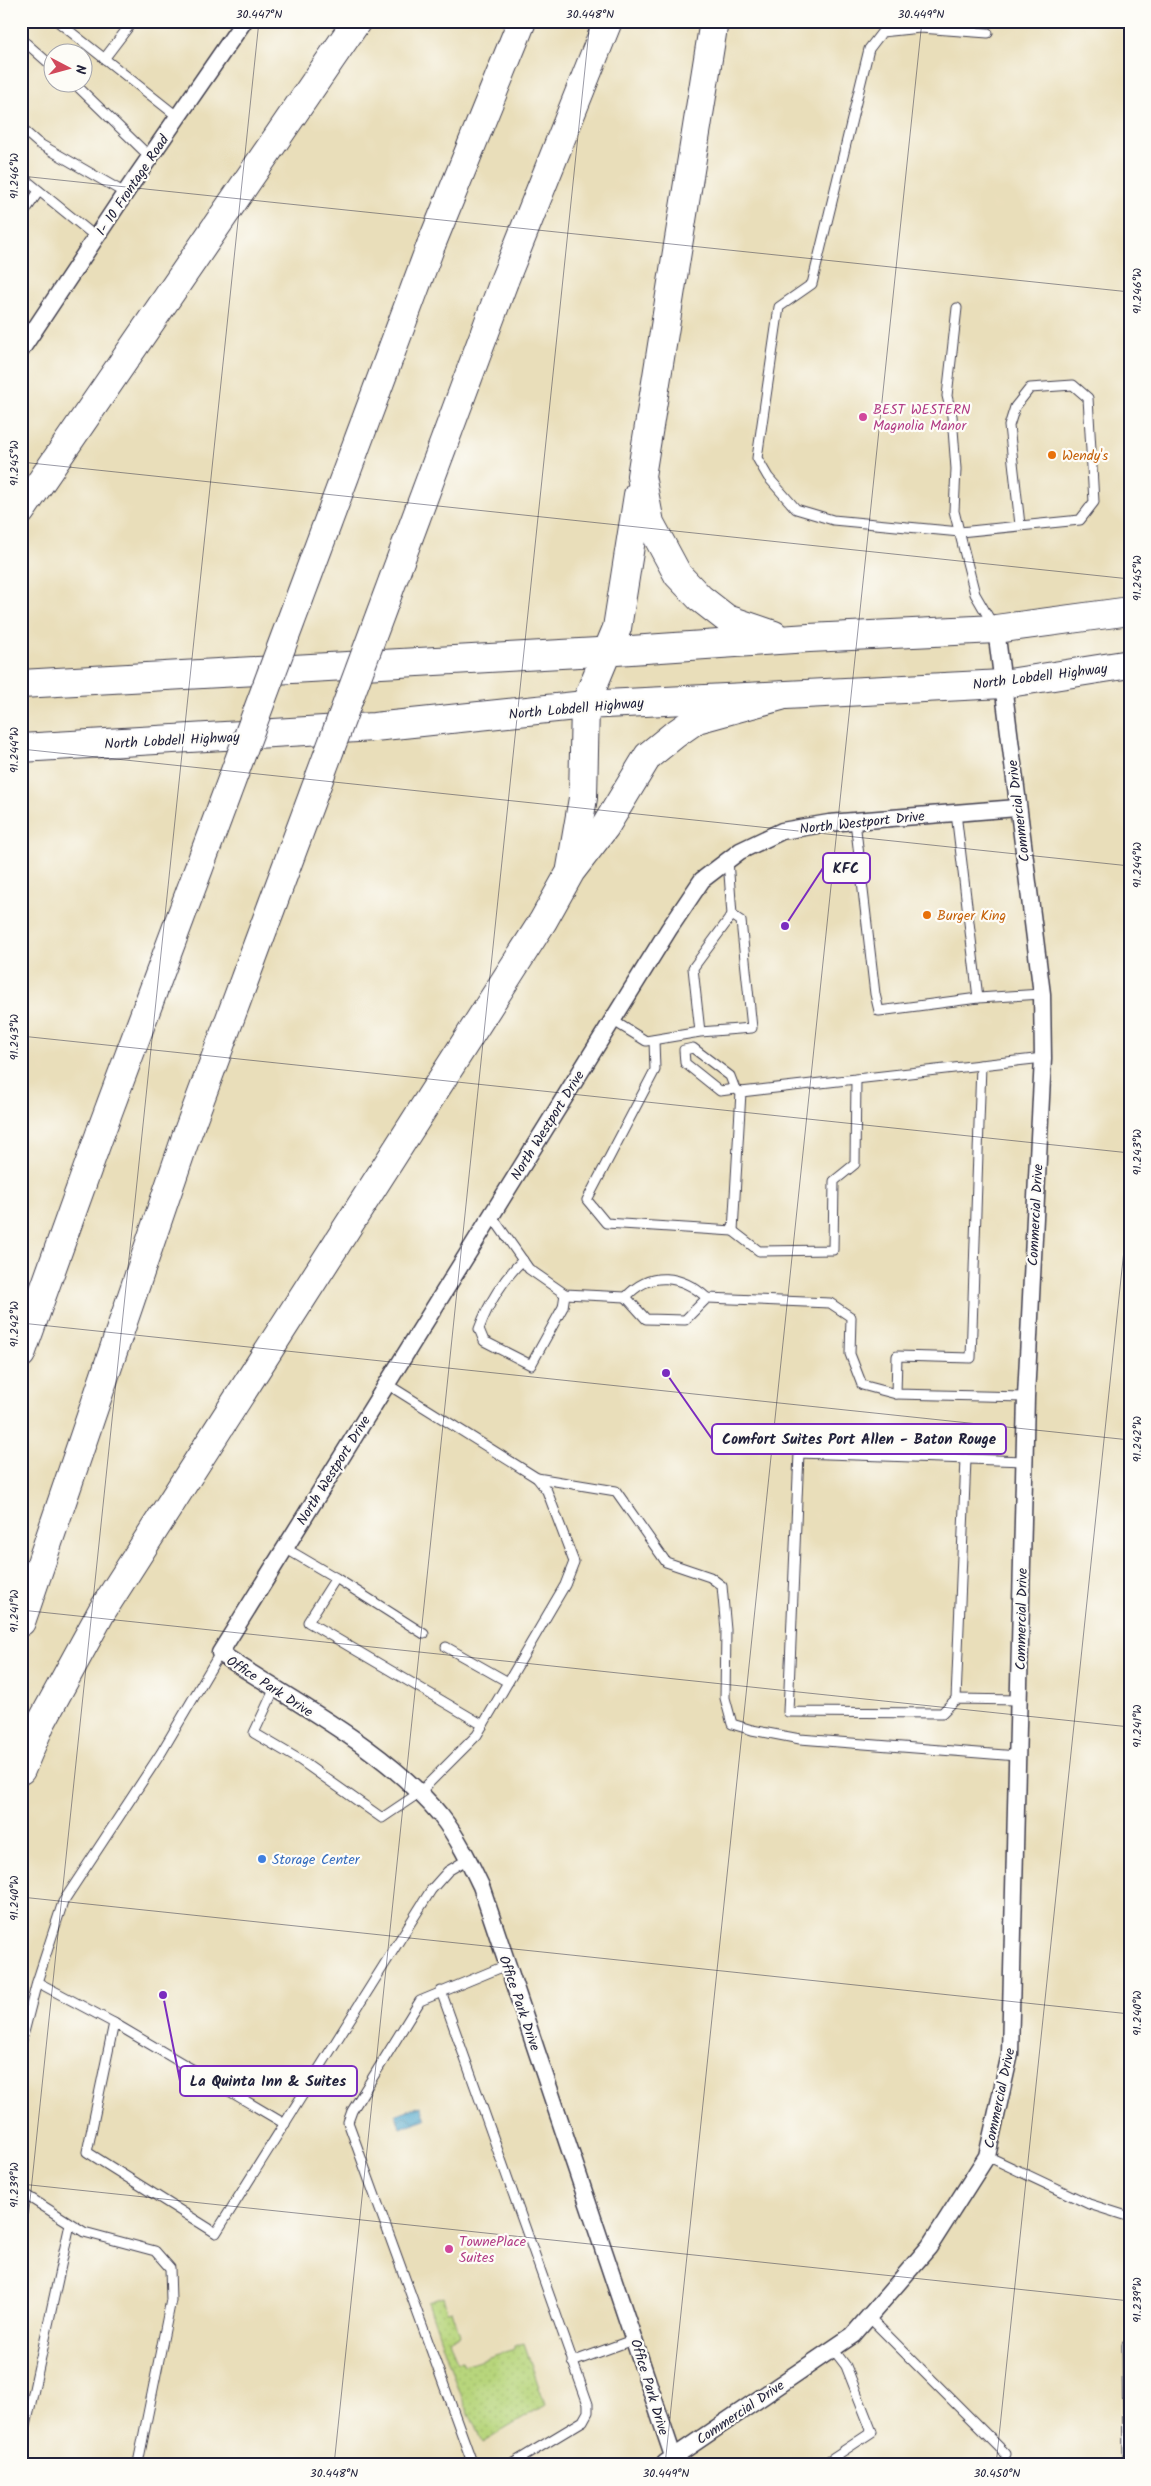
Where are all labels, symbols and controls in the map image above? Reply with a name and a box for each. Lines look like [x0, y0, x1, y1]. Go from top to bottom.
text: 30.447°N [236, 5, 282, 24]
text: 30.448°N [566, 5, 614, 24]
text: 30.449°N [898, 5, 944, 24]
north arrow [42, 42, 92, 92]
text: N [69, 64, 91, 75]
street label: I- 10 Frontage Road [91, 130, 175, 241]
text: 91.246°W [5, 153, 24, 199]
text: 91.246°W [1128, 268, 1147, 314]
place label: BEST WESTERN Magnolia Manor [873, 399, 971, 437]
marker: BEST WESTERN Magnolia Manor [857, 411, 869, 423]
text: 91.245°W [5, 440, 24, 486]
place label: Wendy's [1062, 445, 1108, 467]
marker: Wendy's [1046, 449, 1058, 461]
text: 91.245°W [1128, 555, 1147, 601]
street label: North Lobdell Highway [972, 658, 1109, 696]
street label: North Lobdell Highway [508, 692, 645, 726]
street label: North Lobdell Highway [104, 726, 241, 756]
text: 91.244°W [5, 727, 24, 773]
street label: Commercial Drive [1002, 758, 1036, 863]
street label: North Westport Drive [799, 805, 926, 840]
text: 91.244°W [1128, 842, 1147, 888]
callout: KFC [823, 853, 870, 883]
text: KFC [833, 857, 859, 881]
place label: Burger King [937, 905, 1006, 927]
marker: Burger King [921, 909, 933, 921]
text: 91.243°W [5, 1014, 24, 1060]
street label: North Westport Drive [505, 1066, 591, 1185]
text: 91.243°W [1128, 1129, 1147, 1175]
street label: Commercial Drive [1022, 1163, 1050, 1267]
text: 91.242°W [5, 1301, 24, 1347]
street label: North Westport Drive [291, 1411, 377, 1530]
text: 91.242°W [1128, 1416, 1147, 1462]
callout: Comfort Suites Port Allen - Baton Rouge [712, 1424, 1006, 1454]
text: Comfort Suites Port Allen - Baton Rouge [722, 1428, 997, 1452]
street label: Commercial Drive [1010, 1567, 1034, 1670]
text: 91.241°W [5, 1589, 24, 1633]
street label: Office Park Drive [222, 1650, 318, 1724]
text: 91.241°W [1128, 1704, 1147, 1748]
place label: Storage Center [272, 1849, 361, 1871]
marker: Storage Center [256, 1853, 268, 1865]
text: 91.240°W [5, 1875, 24, 1921]
street label: Office Park Drive [492, 1953, 546, 2055]
text: 91.240°W [1128, 1990, 1147, 2036]
street label: Commercial Drive [979, 2045, 1022, 2151]
callout: La Quinta Inn & Suites [180, 2066, 357, 2096]
text: La Quinta Inn & Suites [190, 2070, 346, 2094]
text: 91.239°W [5, 2162, 24, 2208]
place label: TownePlace Suites [459, 2231, 527, 2269]
marker: TownePlace Suites [443, 2243, 455, 2255]
text: 91.239°W [1128, 2277, 1147, 2323]
street label: Office Park Drive [624, 2336, 674, 2439]
street label: Commercial Drive [692, 2375, 790, 2451]
text: 30.448°N [310, 2464, 358, 2483]
text: 30.449°N [643, 2464, 689, 2483]
text: 30.450°N [974, 2464, 1020, 2483]

